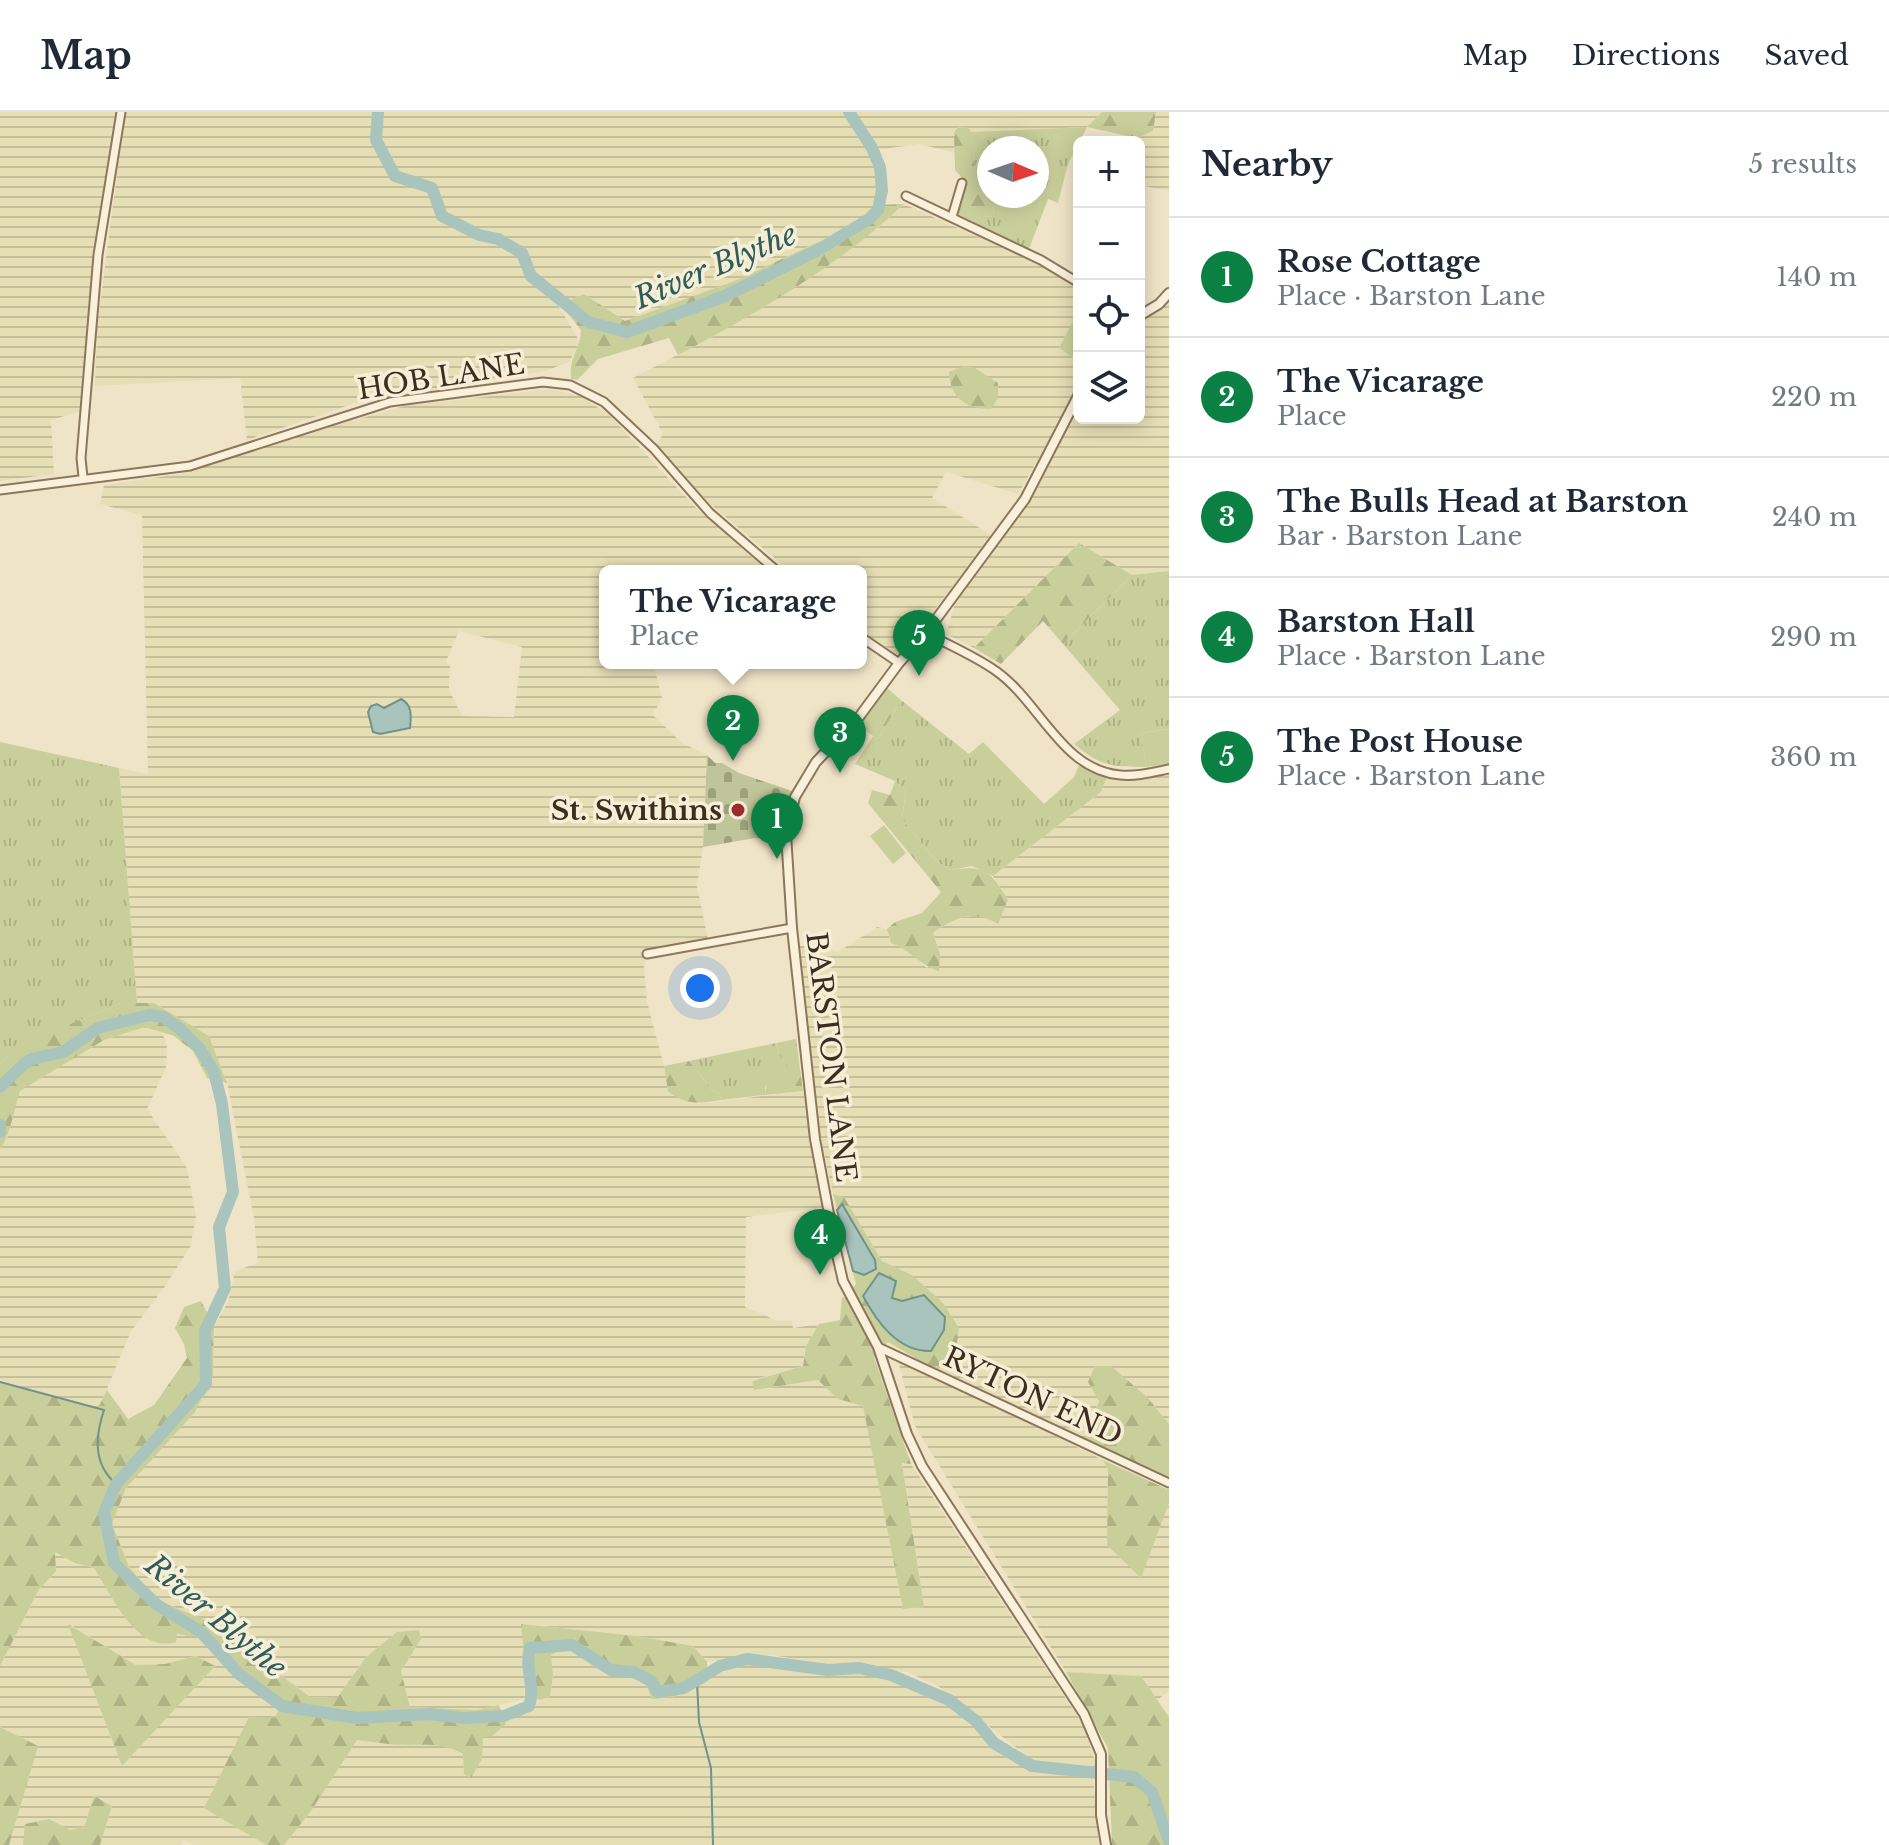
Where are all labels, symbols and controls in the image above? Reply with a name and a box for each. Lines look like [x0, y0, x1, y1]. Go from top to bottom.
text: Map [40, 32, 132, 79]
text: Map [1463, 38, 1528, 73]
text: Directions [1572, 38, 1721, 73]
text: Saved [1765, 38, 1849, 73]
north arrow [977, 136, 1049, 208]
map controls [1073, 136, 1145, 424]
button: + [1073, 136, 1145, 208]
text: Nearby [1201, 143, 1333, 185]
text: 5 results [1748, 148, 1857, 180]
button: − [1073, 208, 1145, 280]
water label: River Blythe [627, 215, 802, 317]
text: Rose Cottage [1277, 243, 1481, 280]
text: 1 [1221, 261, 1233, 293]
text: 140 m [1776, 261, 1857, 293]
button: locate [1073, 280, 1145, 352]
text: Place · Barston Lane [1277, 280, 1546, 312]
street label: HOB LANE [355, 347, 527, 407]
button: layers [1073, 352, 1145, 424]
text: The Vicarage [1277, 363, 1484, 400]
text: 2 [1219, 381, 1235, 413]
text: 220 m [1771, 381, 1857, 413]
text: Place [1277, 400, 1347, 432]
text: The Bulls Head at Barston [1277, 483, 1688, 520]
text: 3 [1219, 501, 1235, 533]
text: 240 m [1772, 501, 1857, 533]
text: Bar · Barston Lane [1277, 520, 1522, 552]
popup [599, 565, 867, 669]
text: The Vicarage [629, 583, 837, 620]
text: Barston Hall [1277, 603, 1475, 640]
pin: 5 [893, 610, 945, 676]
text: Place [629, 620, 699, 652]
text: 4 [1218, 621, 1236, 653]
text: 290 m [1770, 621, 1857, 653]
text: Place · Barston Lane [1277, 640, 1546, 672]
pin: 2 [707, 695, 759, 761]
pin: 3 [814, 707, 866, 773]
text: The Post House [1277, 723, 1523, 760]
text: 5 [1219, 741, 1235, 773]
text: 360 m [1770, 741, 1857, 773]
text: Place · Barston Lane [1277, 760, 1546, 792]
place label: St. Swithins [551, 793, 722, 828]
pin: 1 [751, 793, 803, 859]
marker: St. Swithins [729, 801, 747, 819]
street label: BARSTON LANE [798, 930, 864, 1184]
your location [680, 968, 720, 1008]
pin: 4 [794, 1209, 846, 1275]
street label: RYTON END [938, 1339, 1128, 1453]
water label: River Blythe [137, 1546, 294, 1686]

